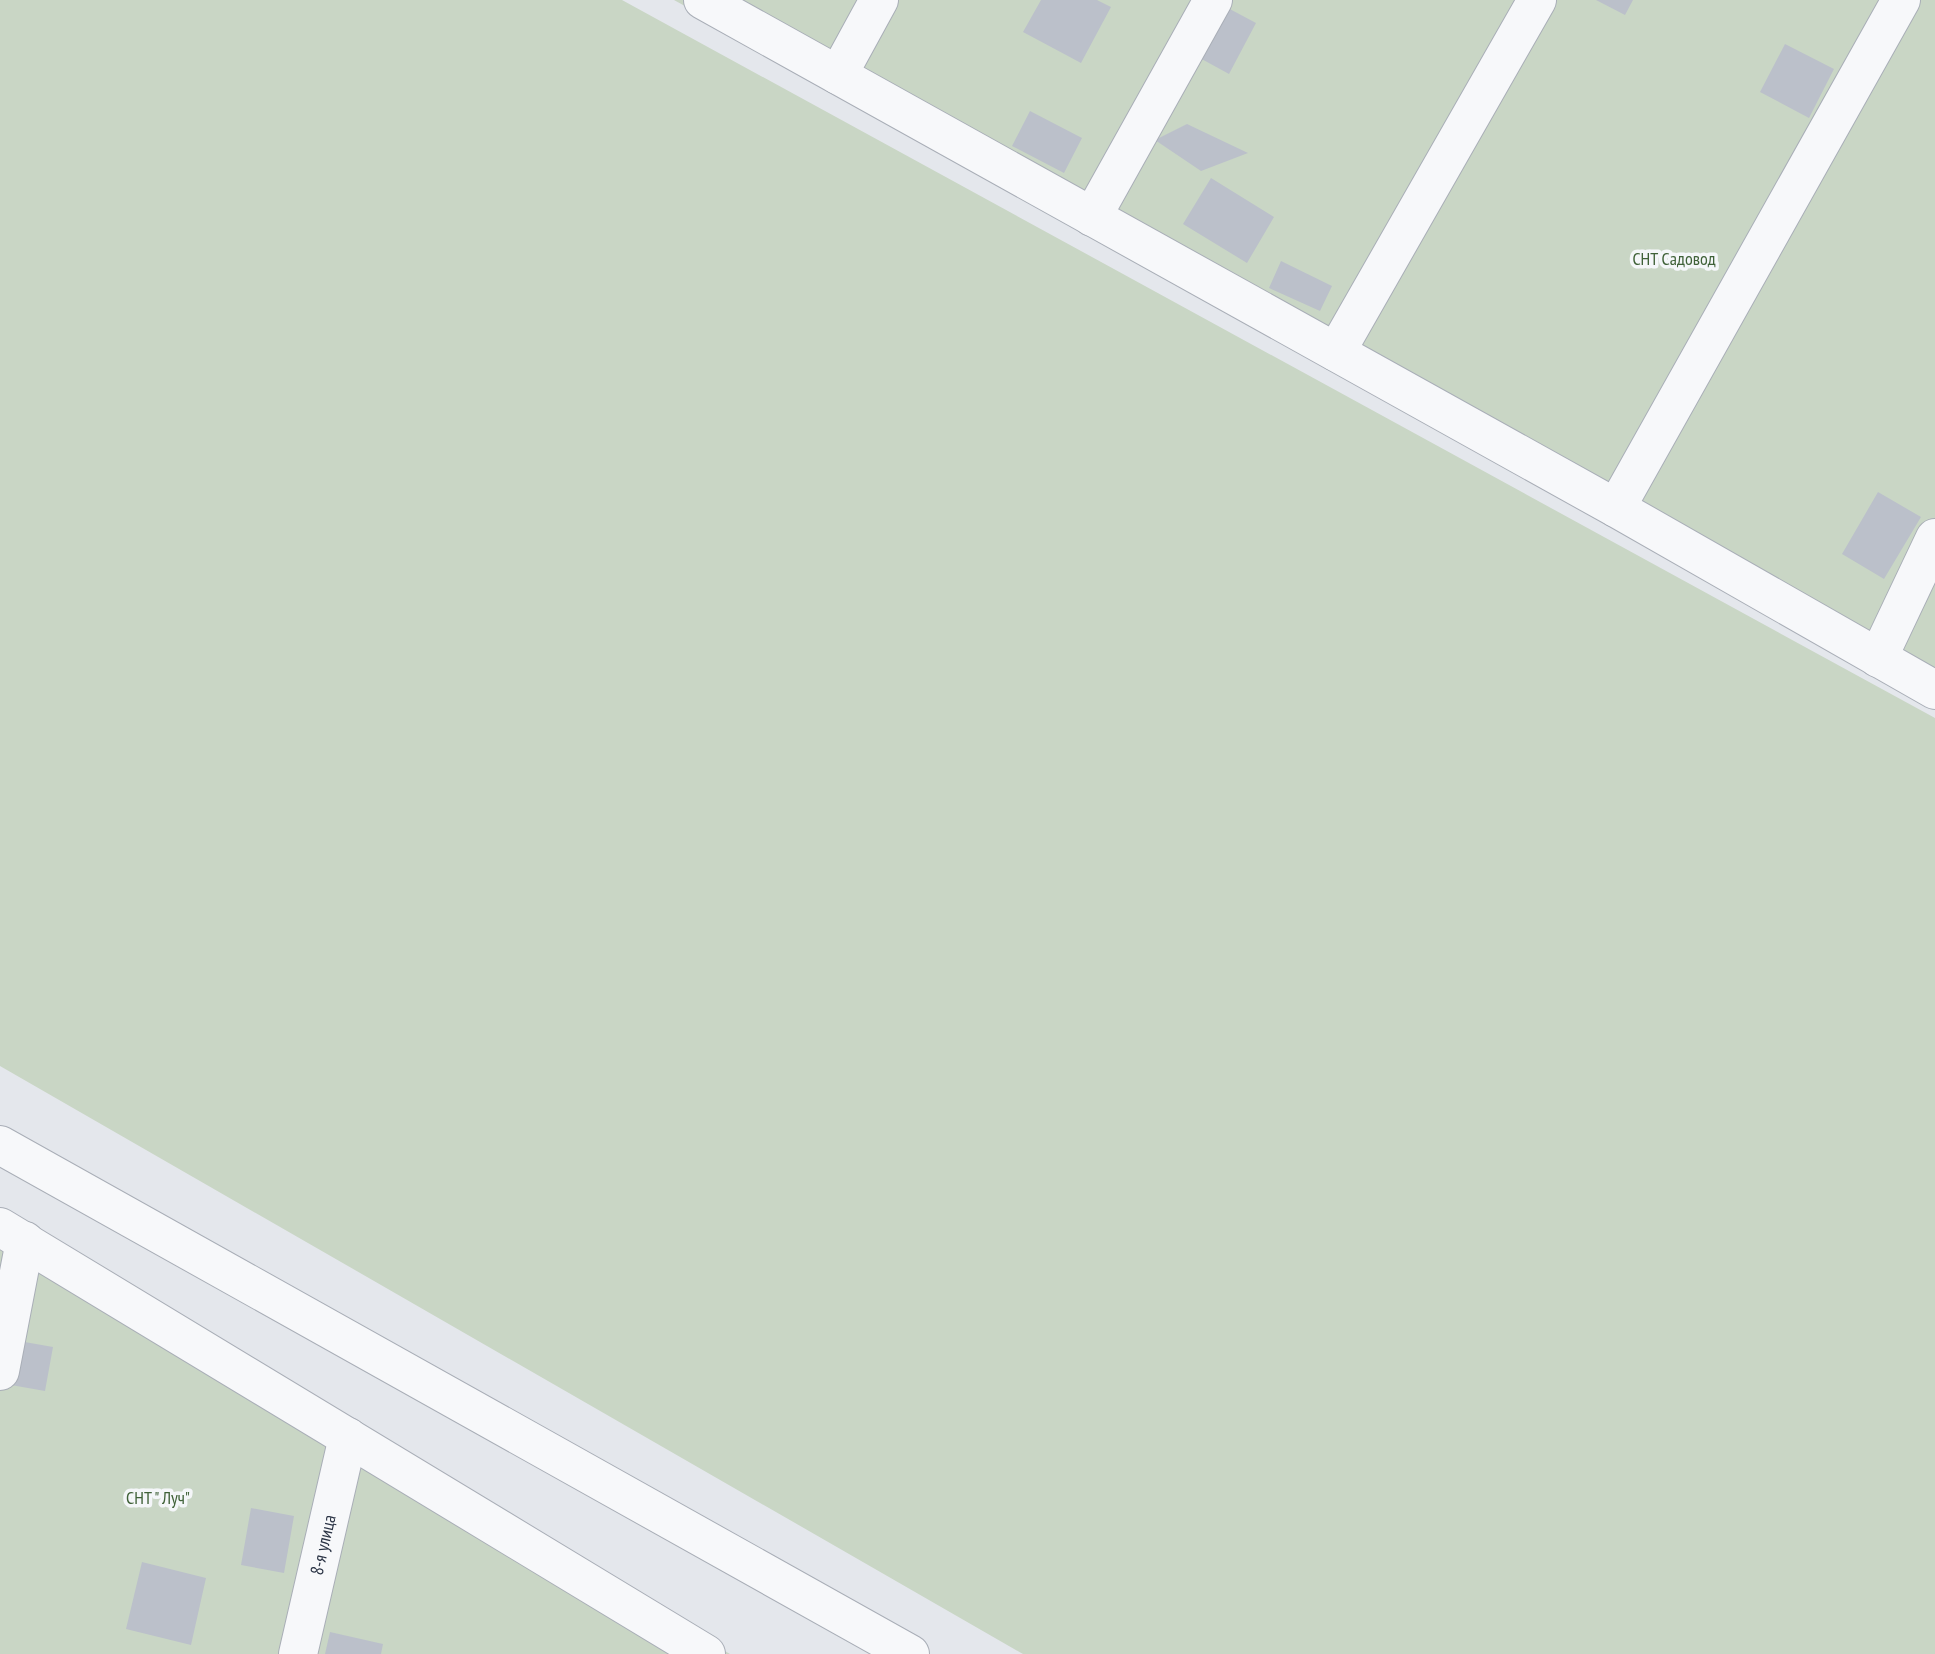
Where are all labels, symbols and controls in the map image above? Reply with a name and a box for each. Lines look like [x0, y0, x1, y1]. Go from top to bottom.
park label: СНТ Садовод [1632, 247, 1716, 270]
park label: СНТ " Луч" [126, 1486, 190, 1509]
street label: 8-я улица [305, 1512, 341, 1577]

